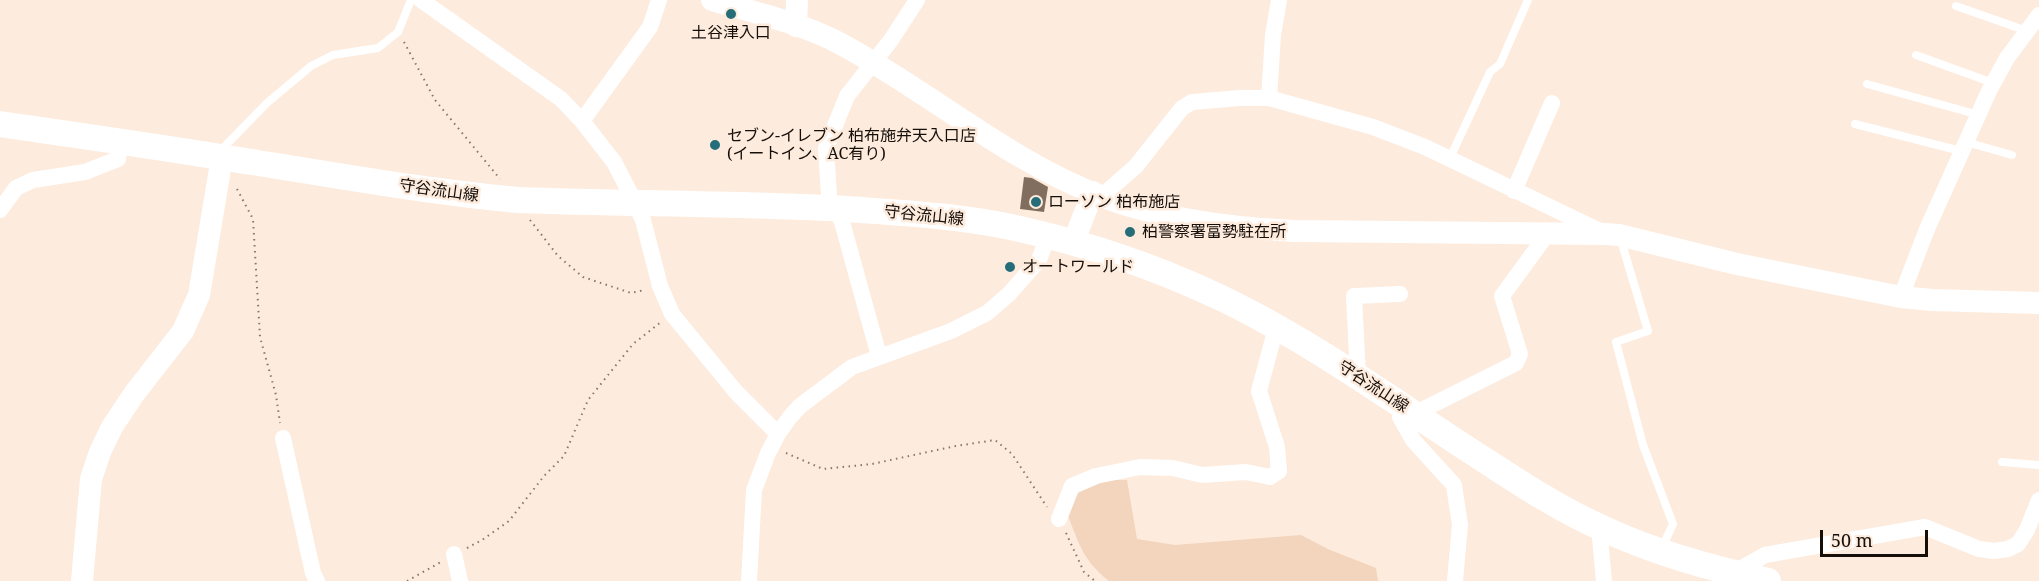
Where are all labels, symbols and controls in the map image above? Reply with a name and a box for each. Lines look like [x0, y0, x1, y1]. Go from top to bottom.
marker: 土谷津入口 [724, 7, 738, 21]
place label: 土谷津入口 [691, 23, 771, 43]
place label: セブン-イレブン 柏布施弁天入口店 (イートイン、AC有り) [727, 126, 976, 164]
marker: セブン-イレブン 柏布施弁天入口店 (イートイン、AC有り) [708, 138, 722, 152]
street label: 守谷流山線 [398, 176, 480, 206]
place label: ローソン 柏布施店 [1048, 192, 1180, 212]
marker: ローソン 柏布施店 [1029, 195, 1043, 209]
street label: 守谷流山線 [883, 202, 965, 230]
place label: 柏警察署富勢駐在所 [1142, 222, 1286, 242]
marker: 柏警察署富勢駐在所 [1123, 225, 1137, 239]
place label: オートワールド [1022, 257, 1134, 277]
marker: オートワールド [1003, 260, 1017, 274]
street label: 守谷流山線 [1334, 357, 1412, 417]
scale bar [1823, 518, 1931, 556]
text: 50 m [1831, 528, 1873, 552]

